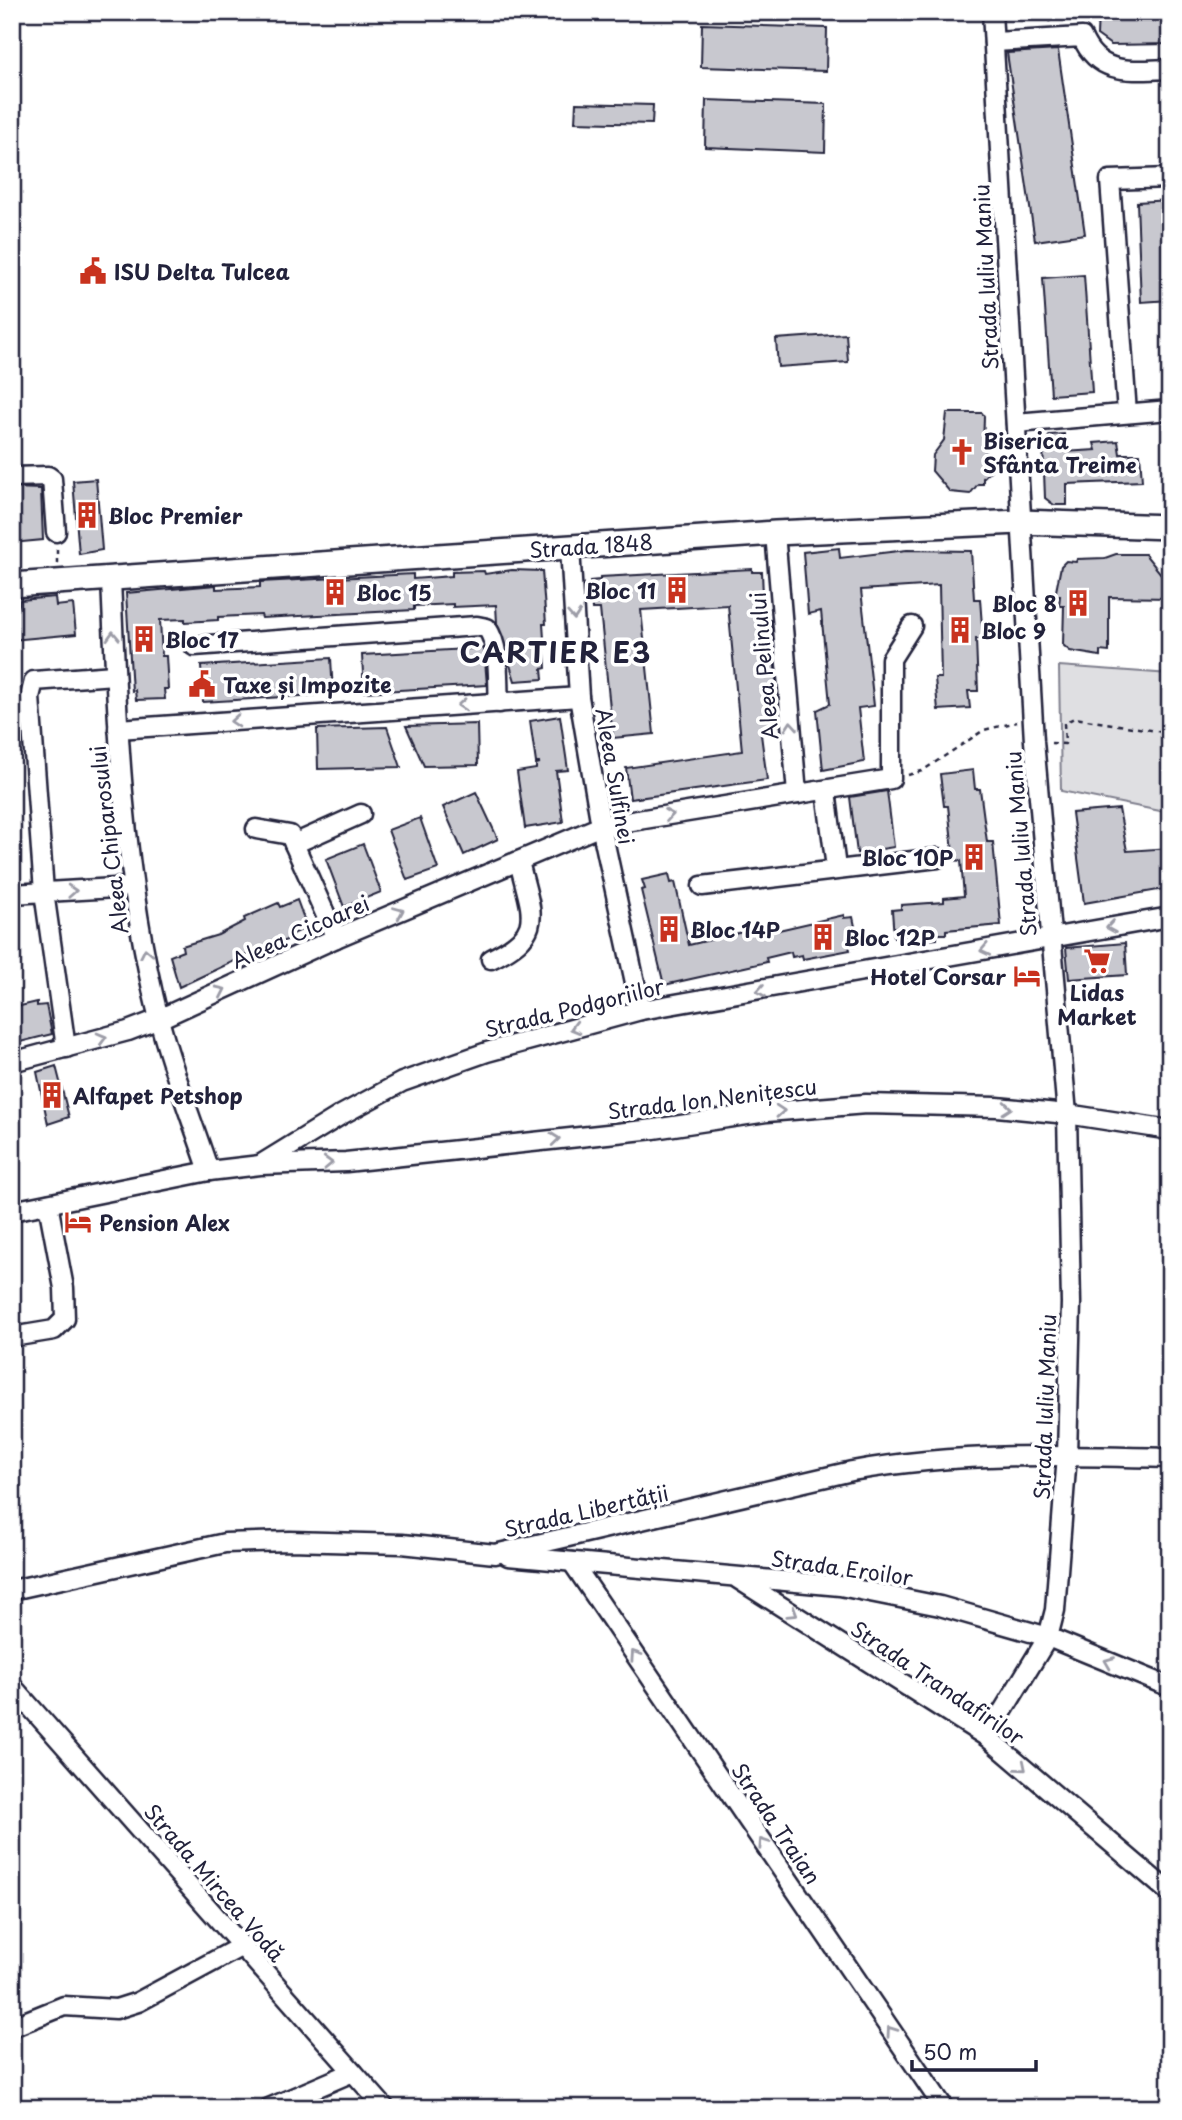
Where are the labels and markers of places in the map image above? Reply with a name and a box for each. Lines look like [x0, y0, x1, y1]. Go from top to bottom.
place label: ISU Delta Tulcea [114, 255, 290, 287]
public building icon: ISU Delta Tulcea [78, 256, 108, 286]
place label: Biserica Sfânta Treime [983, 424, 1137, 480]
church icon: Biserica Sfânta Treime [947, 437, 977, 467]
place label: Bloc Premier [108, 499, 243, 531]
building icon: Bloc Premier [72, 500, 102, 530]
place label: Bloc 11 [585, 574, 656, 606]
building icon: Bloc 11 [662, 575, 692, 605]
place label: Bloc 15 [356, 576, 432, 608]
building icon: Bloc 15 [320, 577, 350, 607]
place label: Bloc 8 [992, 587, 1057, 619]
building icon: Bloc 8 [1063, 588, 1093, 618]
place label: Bloc 9 [981, 614, 1046, 646]
building icon: Bloc 9 [945, 615, 975, 645]
place label: Bloc 17 [165, 623, 239, 655]
building icon: Bloc 17 [129, 624, 159, 654]
place label: Taxe și Impozite [223, 668, 392, 700]
public building icon: Taxe și Impozite [187, 669, 217, 699]
place label: Bloc 10P [861, 841, 953, 873]
building icon: Bloc 10P [959, 842, 989, 872]
place label: Bloc 14P [690, 913, 780, 945]
building icon: Bloc 14P [654, 914, 684, 944]
place label: Bloc 12P [844, 921, 935, 953]
building icon: Bloc 12P [808, 922, 838, 952]
supermarket icon: Lidas Market [1082, 946, 1112, 976]
place label: Hotel Corsar [870, 960, 1006, 992]
hotel icon: Hotel Corsar [1012, 961, 1042, 991]
place label: Lidas Market [1057, 976, 1137, 1032]
place label: Alfapet Petshop [73, 1079, 243, 1111]
building icon: Alfapet Petshop [37, 1080, 67, 1110]
place label: Pension Alex [99, 1206, 230, 1238]
hotel icon: Pension Alex [63, 1207, 93, 1237]

